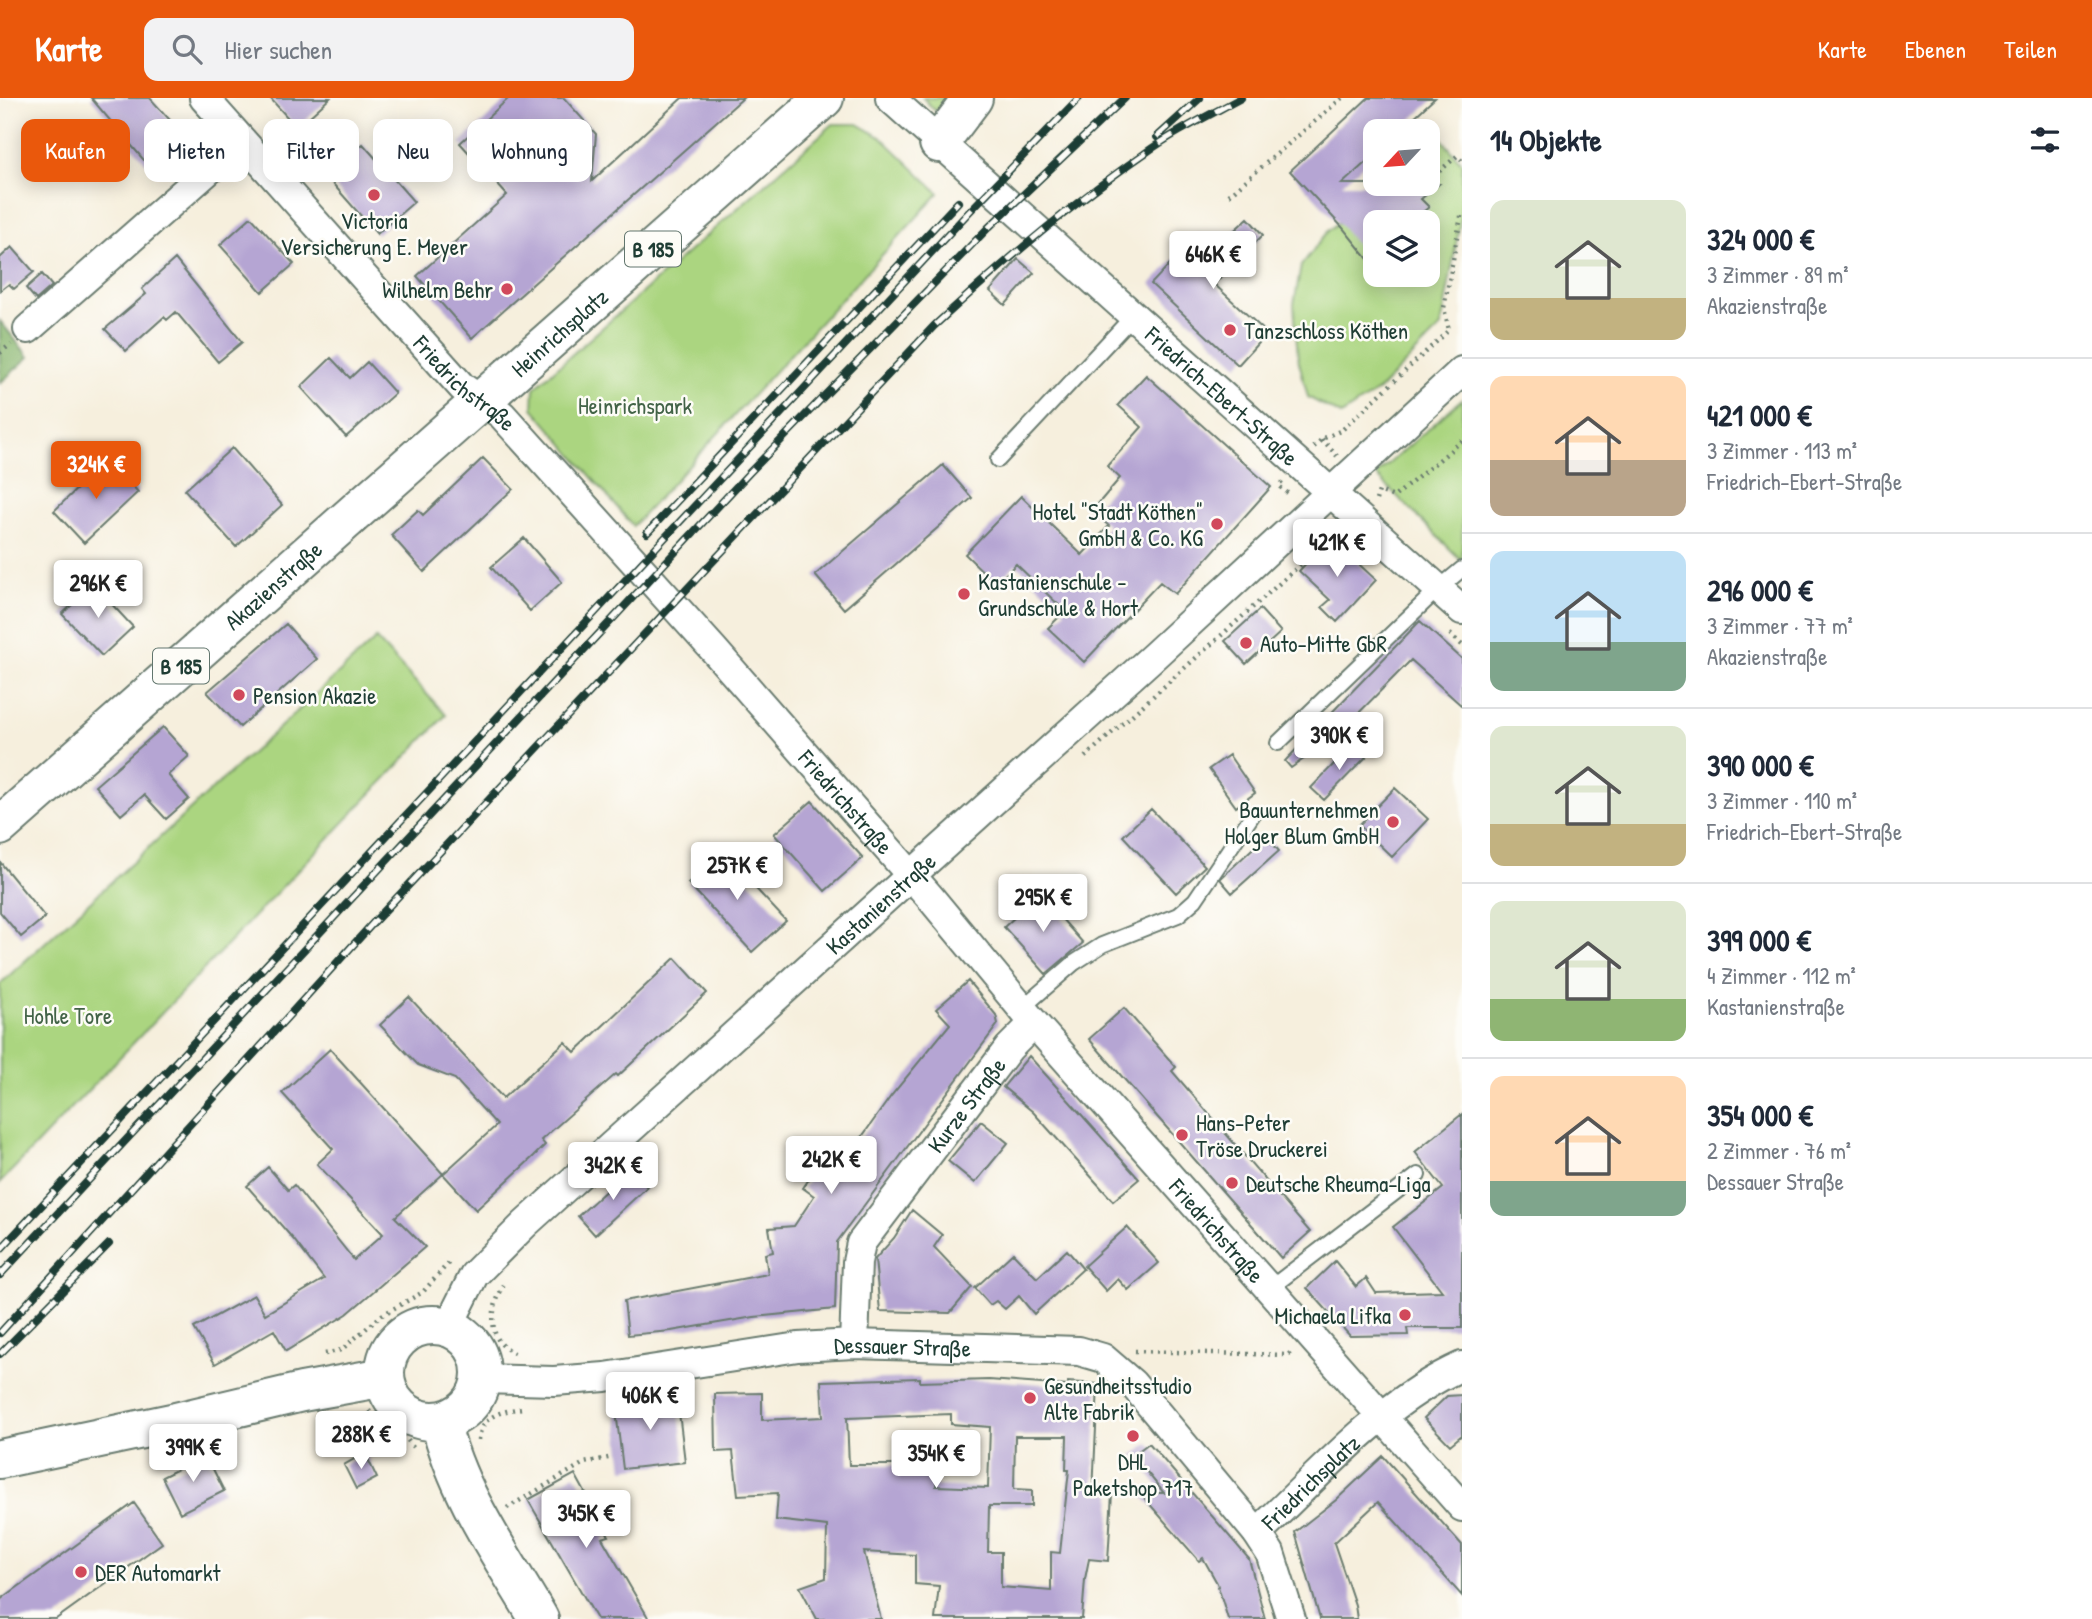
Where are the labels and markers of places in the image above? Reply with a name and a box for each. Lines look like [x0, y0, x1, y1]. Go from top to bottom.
marker: Victoria Versicherung E. Meyer [366, 187, 382, 203]
place label: Victoria Versicherung E. Meyer [280, 205, 468, 262]
pin: 646K € [1156, 232, 1270, 291]
place label: Wilhelm Behr [382, 274, 493, 305]
marker: Wilhelm Behr [499, 281, 515, 297]
place label: Tanzschloss Köthen [1244, 315, 1408, 346]
marker: Tanzschloss Köthen [1222, 322, 1238, 338]
pin: 324K € [39, 442, 153, 501]
place label: Hotel "Stadt Köthen" GmbH & Co. KG [1032, 496, 1203, 553]
marker: Hotel "Stadt Köthen" GmbH & Co. KG [1209, 516, 1225, 532]
pin: 421K € [1280, 519, 1394, 579]
pin: 296K € [41, 560, 155, 620]
place label: Kastanienschule - Grundschule & Hort [978, 566, 1139, 623]
marker: Kastanienschule - Grundschule & Hort [956, 586, 972, 602]
place label: Auto-Mitte GbR [1260, 628, 1387, 659]
marker: Auto-Mitte GbR [1238, 635, 1254, 651]
place label: Pension Akazie [253, 680, 377, 711]
marker: Pension Akazie [231, 687, 247, 703]
pin: 390K € [1282, 712, 1396, 772]
place label: Bauunternehmen Holger Blum GmbH [1224, 794, 1379, 851]
marker: Bauunternehmen Holger Blum GmbH [1385, 814, 1401, 830]
pin: 257K € [680, 842, 794, 902]
pin: 295K € [986, 874, 1100, 934]
place label: Hans-Peter Tröse Druckerei [1196, 1107, 1328, 1164]
marker: Hans-Peter Tröse Druckerei [1174, 1127, 1190, 1143]
pin: 242K € [774, 1136, 888, 1196]
pin: 342K € [556, 1142, 670, 1202]
place label: Deutsche Rheuma-Liga [1246, 1168, 1430, 1199]
marker: Deutsche Rheuma-Liga [1224, 1175, 1240, 1191]
place label: Michaela Lifka [1274, 1300, 1391, 1331]
marker: Michaela Lifka [1397, 1307, 1413, 1323]
place label: Gesundheitsstudio Alte Fabrik [1044, 1370, 1192, 1427]
pin: 406K € [593, 1372, 707, 1432]
marker: Gesundheitsstudio Alte Fabrik [1022, 1390, 1038, 1406]
pin: 288K € [304, 1412, 418, 1471]
pin: 399K € [136, 1424, 250, 1484]
marker: DHL Paketshop 717 [1125, 1428, 1141, 1444]
pin: 354K € [879, 1430, 993, 1490]
place label: DHL Paketshop 717 [1073, 1446, 1193, 1503]
pin: 345K € [529, 1490, 643, 1550]
place label: DER Automarkt [95, 1557, 221, 1588]
marker: DER Automarkt [73, 1564, 89, 1580]

